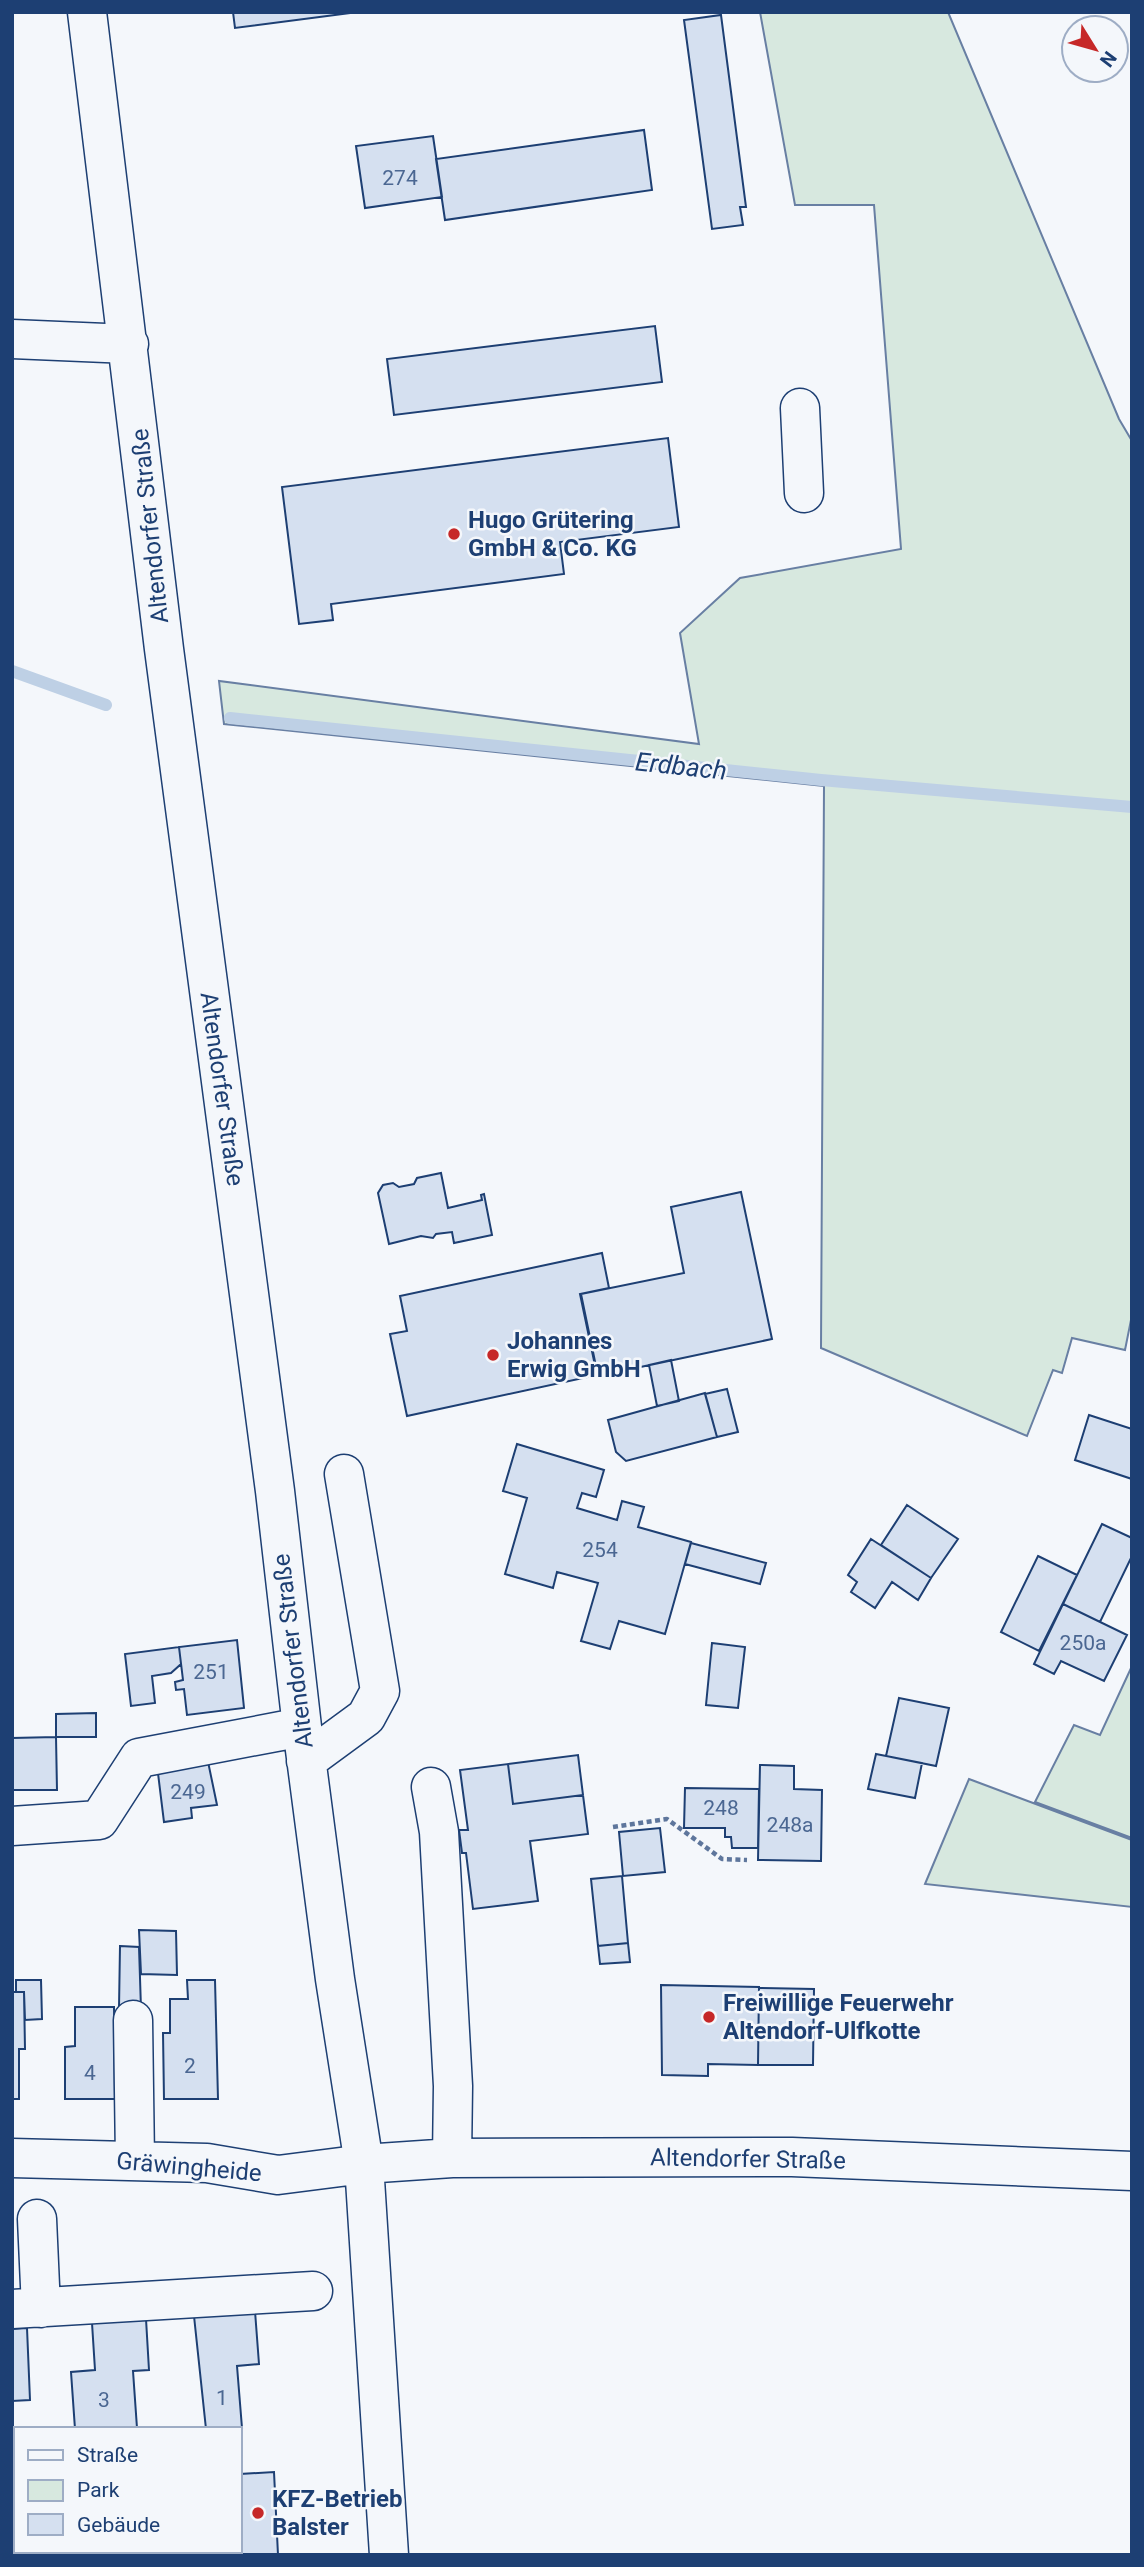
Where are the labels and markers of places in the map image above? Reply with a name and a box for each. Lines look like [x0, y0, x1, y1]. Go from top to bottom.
place label: Hugo Grütering GmbH & Co. KG [468, 506, 637, 562]
marker: Hugo Grütering GmbH & Co. KG [446, 526, 462, 542]
place label: Johannes Erwig GmbH [507, 1327, 641, 1383]
marker: Johannes Erwig GmbH [485, 1347, 501, 1363]
place label: Freiwillige Feuerwehr Altendorf-Ulfkotte [723, 1989, 954, 2045]
marker: Freiwillige Feuerwehr Altendorf-Ulfkotte [701, 2009, 717, 2025]
place label: KFZ-Betrieb Balster [272, 2485, 402, 2541]
marker: KFZ-Betrieb Balster [250, 2505, 266, 2521]

